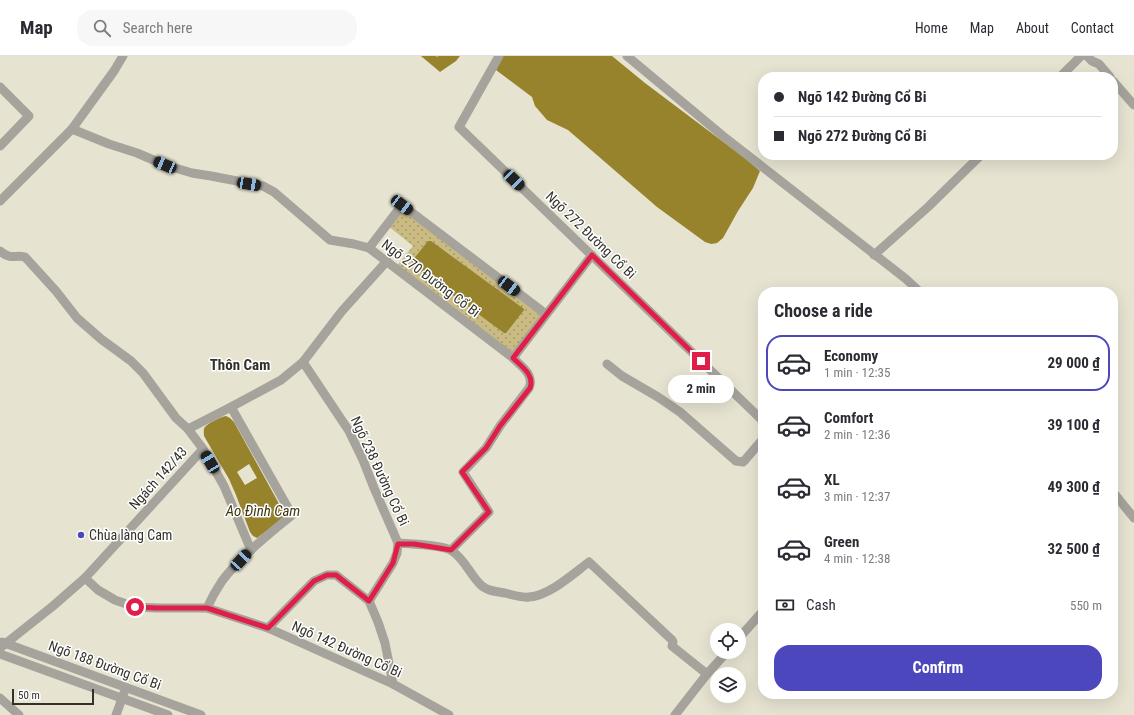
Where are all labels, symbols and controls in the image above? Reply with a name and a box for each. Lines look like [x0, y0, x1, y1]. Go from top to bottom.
search box [77, 10, 357, 46]
text: Map [20, 16, 53, 39]
icon: search [91, 17, 113, 39]
text: Search here [123, 19, 193, 37]
text: Home [915, 20, 948, 36]
text: Map [970, 20, 994, 36]
text: About [1016, 20, 1049, 36]
text: Contact [1071, 20, 1114, 36]
text: Ngõ 142 Đường Cổ Bi [798, 88, 926, 106]
text: Ngõ 272 Đường Cổ Bi [798, 127, 926, 145]
car [152, 155, 178, 175]
car [501, 167, 527, 193]
car [236, 176, 262, 192]
street label: Ngõ 272 Đường Cổ Bi [543, 188, 639, 282]
car [389, 193, 415, 217]
street label: Ngõ 270 Đường Cổ Bi [379, 236, 483, 320]
car [496, 274, 522, 298]
text: Choose a ride [774, 300, 873, 321]
icon: car [776, 345, 812, 381]
text: Economy [824, 347, 878, 365]
route end [692, 352, 710, 370]
text: 29 000 ₫ [1048, 354, 1100, 372]
district label: Thôn Cam [210, 356, 270, 374]
text: 1 min · 12:35 [824, 365, 890, 380]
callout: 2 min [668, 375, 734, 403]
text: 2 min [687, 381, 715, 396]
icon: car [776, 407, 812, 443]
text: Comfort [824, 409, 873, 427]
street label: Ngõ 238 Đường Cổ Bi [348, 414, 412, 528]
text: 39 100 ₫ [1048, 416, 1100, 434]
text: 2 min · 12:36 [824, 427, 890, 442]
street label: Ngách 142/43 [126, 443, 190, 513]
car [199, 449, 221, 475]
icon: car [776, 469, 812, 505]
text: XL [824, 471, 840, 489]
text: 49 300 ₫ [1048, 478, 1100, 496]
text: 3 min · 12:37 [824, 489, 890, 504]
water label: Ao Đình Cam [225, 502, 300, 520]
place label: Chùa làng Cam [89, 527, 172, 543]
marker: Chùa làng Cam [76, 530, 86, 540]
icon: car [776, 531, 812, 567]
text: Green [824, 533, 859, 551]
text: 32 500 ₫ [1048, 540, 1100, 558]
car [228, 547, 254, 573]
text: 4 min · 12:38 [824, 551, 890, 566]
icon: cash [774, 594, 796, 616]
text: Cash [806, 596, 836, 614]
route start [126, 598, 144, 616]
text: 550 m [1070, 598, 1102, 613]
street label: Ngõ 142 Đường Cổ Bi [290, 618, 404, 680]
map controls [710, 623, 746, 703]
button: locate [710, 623, 746, 659]
street label: Ngõ 188 Đường Cổ Bi [47, 637, 163, 693]
button: Confirm [774, 645, 1102, 691]
button: layers [710, 667, 746, 703]
scale bar [12, 687, 94, 706]
text: 50 m [18, 689, 40, 702]

